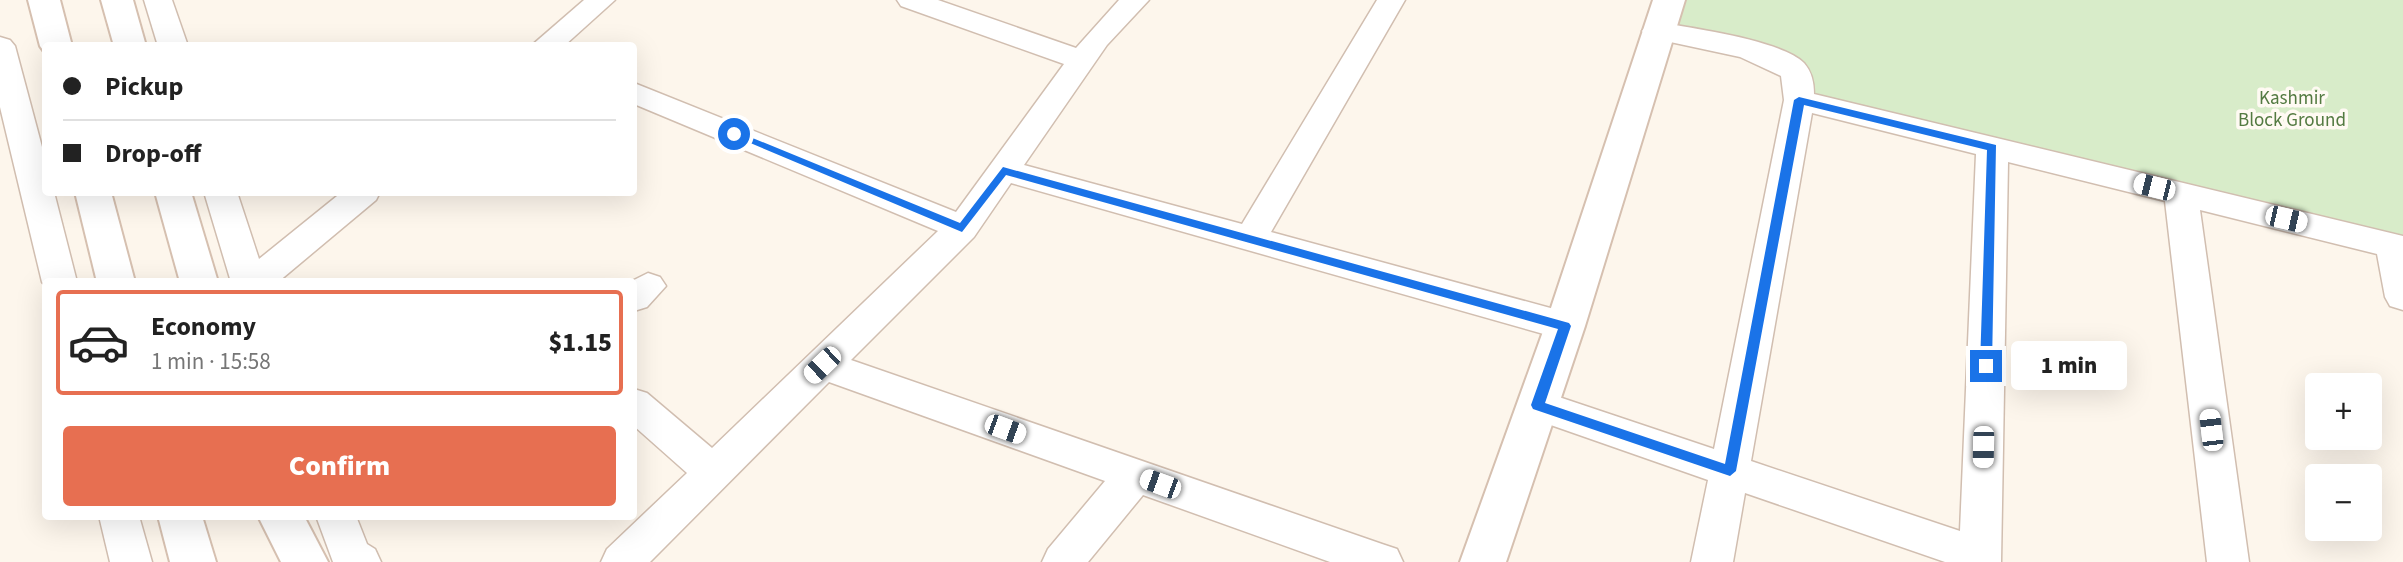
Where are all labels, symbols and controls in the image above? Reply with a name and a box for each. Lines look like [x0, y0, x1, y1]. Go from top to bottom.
text: Pickup [105, 68, 183, 105]
park label: Kashmir Block Ground [2238, 85, 2346, 134]
route start [718, 118, 750, 150]
text: Drop-off [105, 135, 201, 172]
car [2132, 172, 2177, 202]
car [2264, 204, 2309, 234]
text: Economy [151, 308, 256, 345]
icon: car [67, 311, 130, 374]
text: $1.15 [548, 324, 612, 361]
callout: 1 min [2010, 342, 2126, 390]
car [800, 343, 845, 387]
text: 1 min · 15:58 [151, 345, 271, 378]
text: 1 min [2041, 349, 2097, 382]
route end [1970, 350, 2002, 382]
map controls [2305, 373, 2382, 541]
button: + [2305, 373, 2382, 450]
car [2199, 408, 2224, 452]
car [982, 412, 1029, 446]
button: Confirm [63, 426, 616, 506]
car [1973, 426, 1994, 468]
button: − [2305, 464, 2382, 541]
car [1137, 467, 1184, 501]

